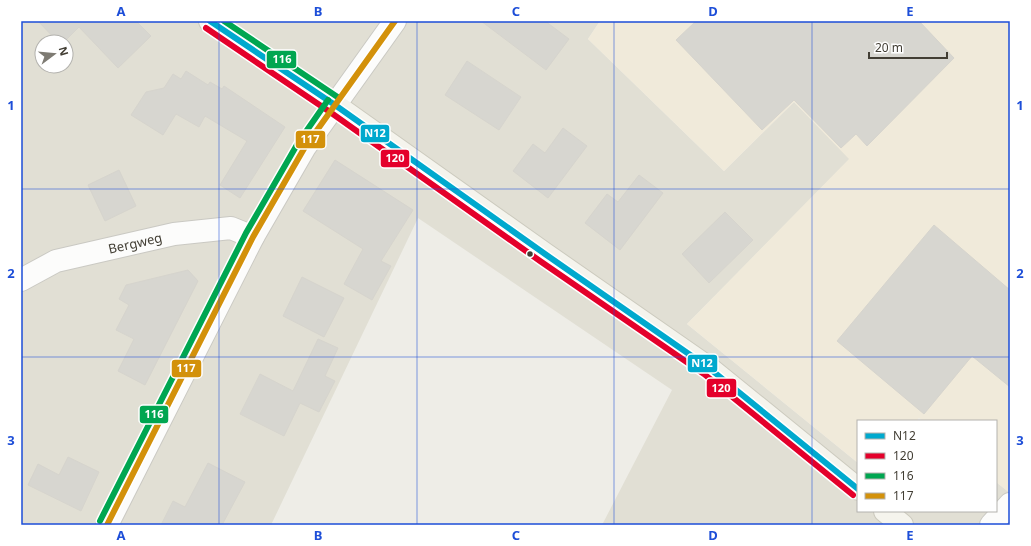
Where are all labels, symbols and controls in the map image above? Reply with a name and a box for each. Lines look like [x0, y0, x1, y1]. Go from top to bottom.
text: A [117, 2, 126, 20]
text: B [314, 2, 322, 20]
text: C [512, 2, 520, 20]
text: D [708, 2, 718, 20]
text: E [906, 2, 914, 20]
north arrow [34, 34, 74, 74]
scale bar [869, 34, 947, 60]
text: 20 m [875, 39, 903, 56]
text: N [56, 45, 73, 57]
line badge: 116 [266, 50, 297, 69]
text: 116 [273, 51, 291, 66]
text: 1 [7, 96, 15, 114]
text: 1 [1016, 96, 1024, 114]
line badge: N12 [360, 124, 390, 143]
text: N12 [364, 125, 386, 140]
line badge: 117 [295, 130, 326, 149]
text: 117 [301, 131, 319, 146]
line badge: 120 [380, 149, 410, 168]
text: 120 [386, 150, 404, 165]
street label: Bergweg [107, 228, 164, 258]
unlabelled marker [525, 249, 535, 259]
text: 2 [7, 264, 15, 282]
text: 2 [1016, 264, 1024, 282]
line badge: N12 [687, 354, 718, 373]
text: N12 [691, 355, 713, 370]
line badge: 117 [171, 359, 202, 378]
text: 117 [177, 360, 195, 375]
line badge: 120 [706, 378, 737, 398]
text: 120 [712, 380, 730, 395]
line badge: 116 [139, 405, 169, 424]
text: 116 [145, 406, 163, 421]
legend [857, 420, 997, 512]
text: N12 [893, 427, 916, 444]
text: 3 [7, 431, 15, 449]
text: 3 [1016, 431, 1024, 449]
text: 120 [893, 447, 914, 464]
text: 116 [893, 467, 914, 484]
text: 117 [893, 487, 914, 504]
text: A [117, 526, 126, 544]
text: B [314, 526, 322, 544]
text: C [512, 526, 520, 544]
text: D [708, 526, 718, 544]
text: E [906, 526, 914, 544]

